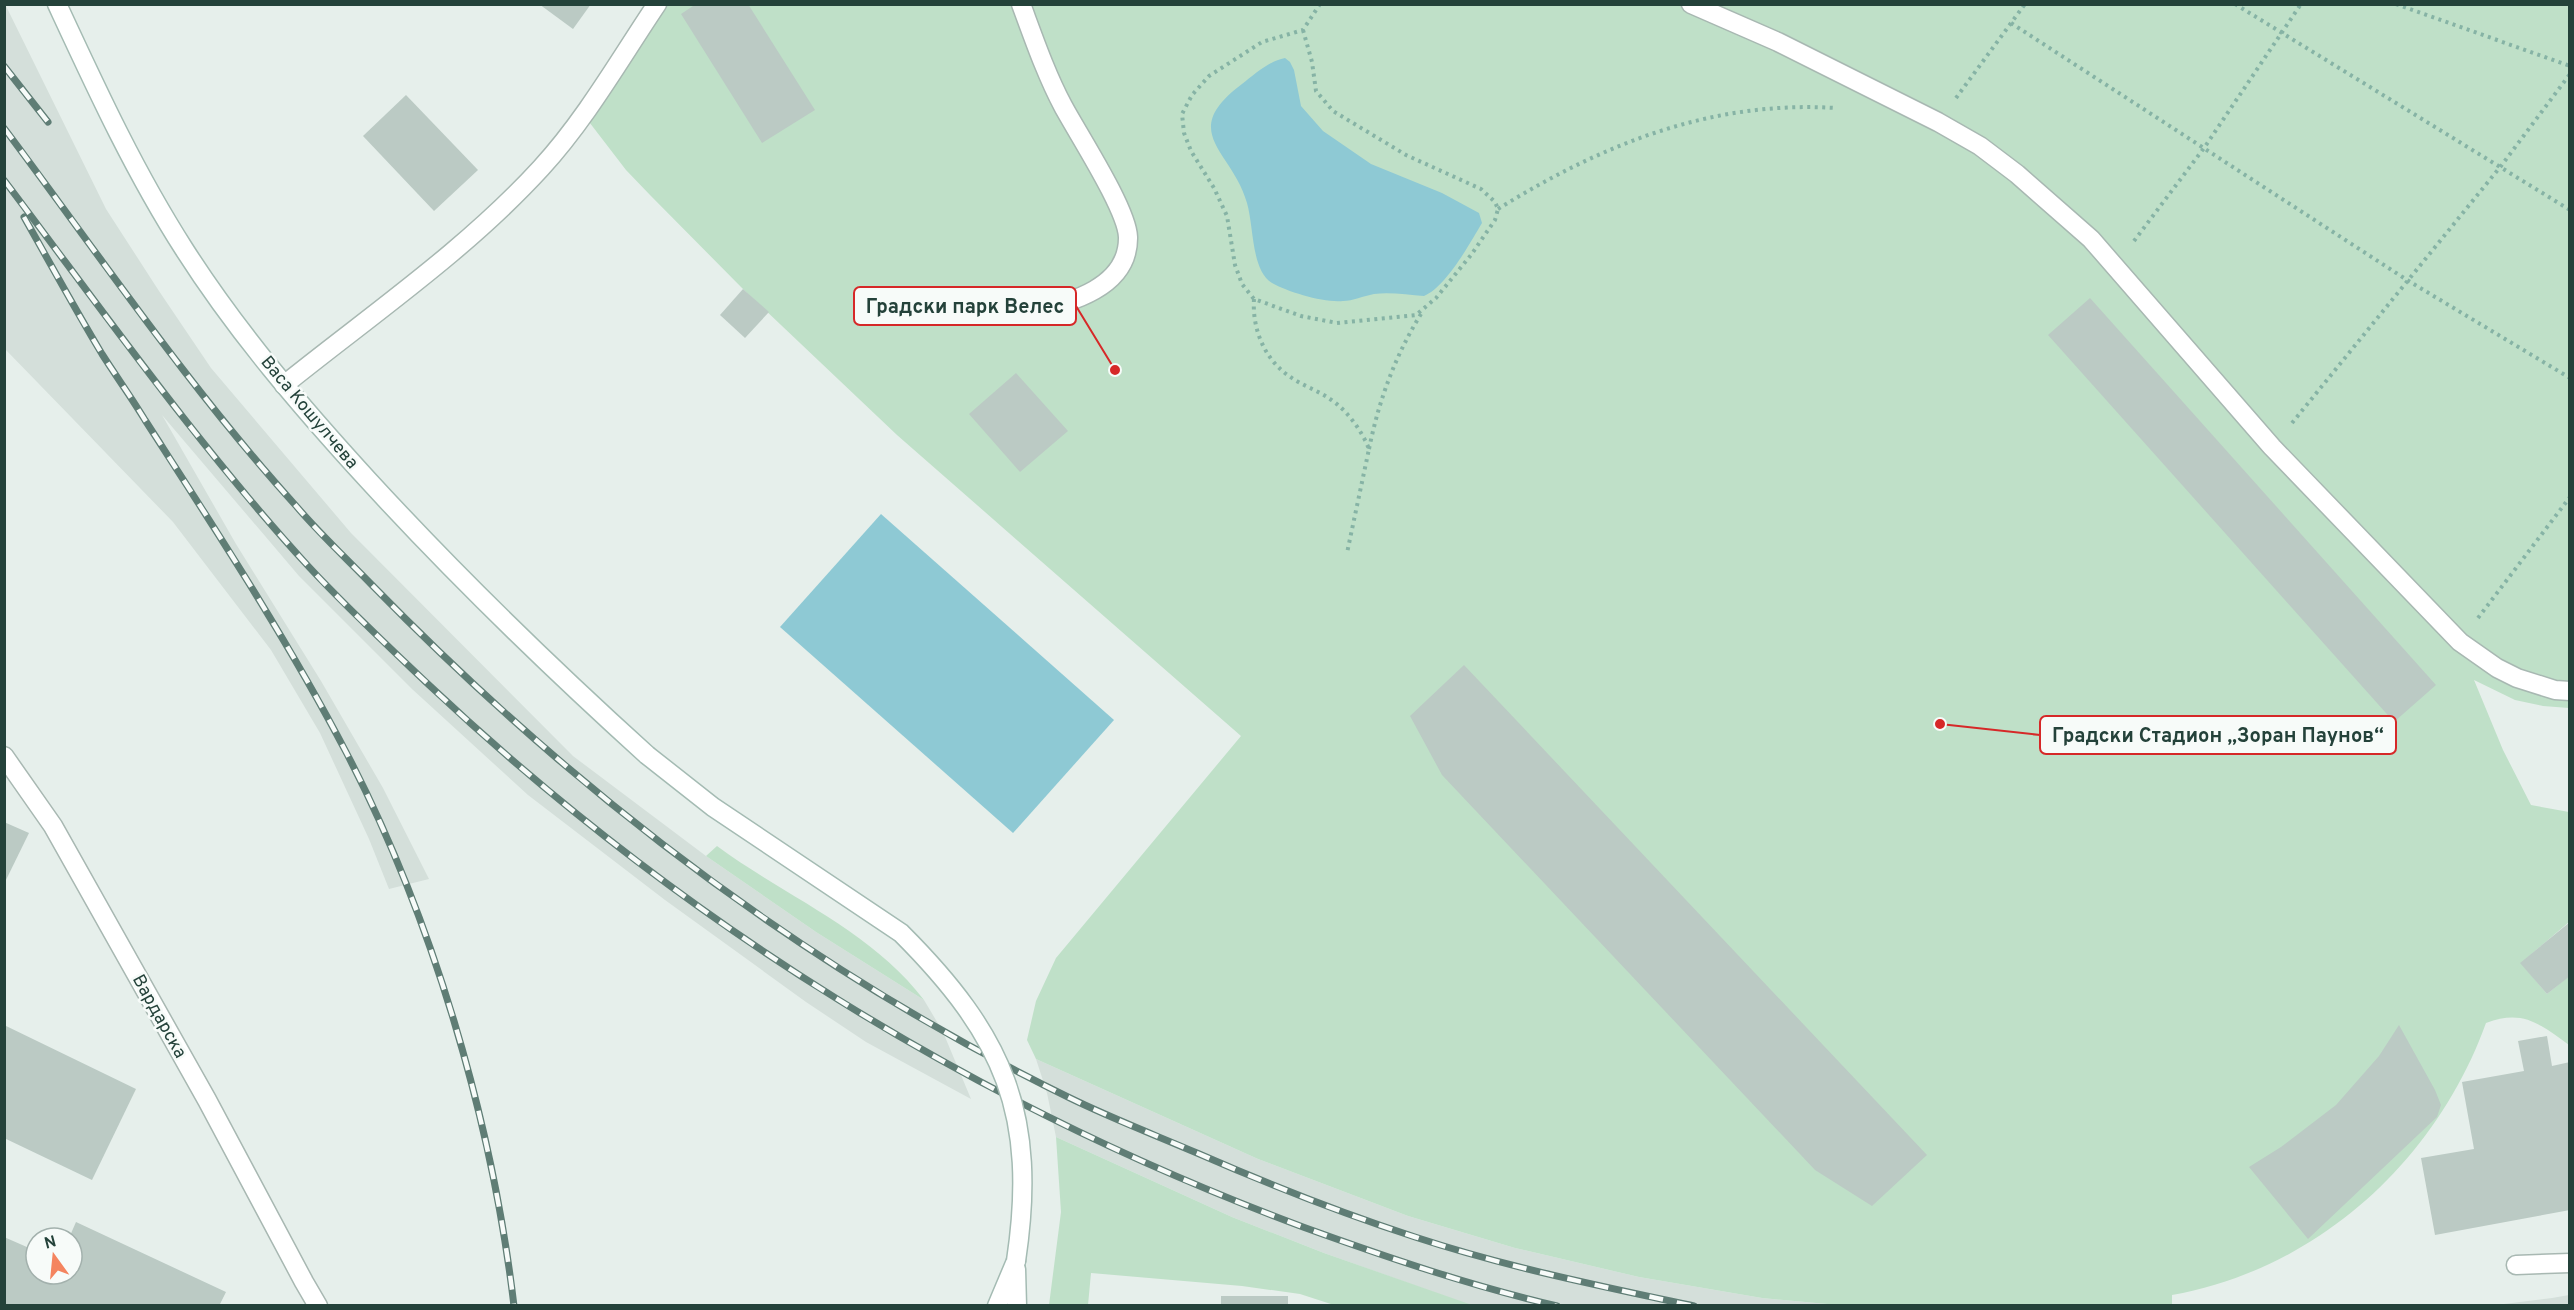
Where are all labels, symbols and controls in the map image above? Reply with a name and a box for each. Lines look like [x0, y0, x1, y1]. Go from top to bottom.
callout: Градски парк Велес [854, 287, 1076, 325]
text: Градски парк Велес [866, 295, 1064, 321]
street label: Васа Кошулчева [255, 352, 363, 474]
callout: Градски Стадион „Зоран Паунов“ [2040, 716, 2396, 754]
text: Градски Стадион „Зоран Паунов“ [2052, 724, 2384, 750]
street label: Вардарска [126, 971, 191, 1063]
north arrow [24, 1226, 84, 1286]
text: N [42, 1232, 59, 1255]

